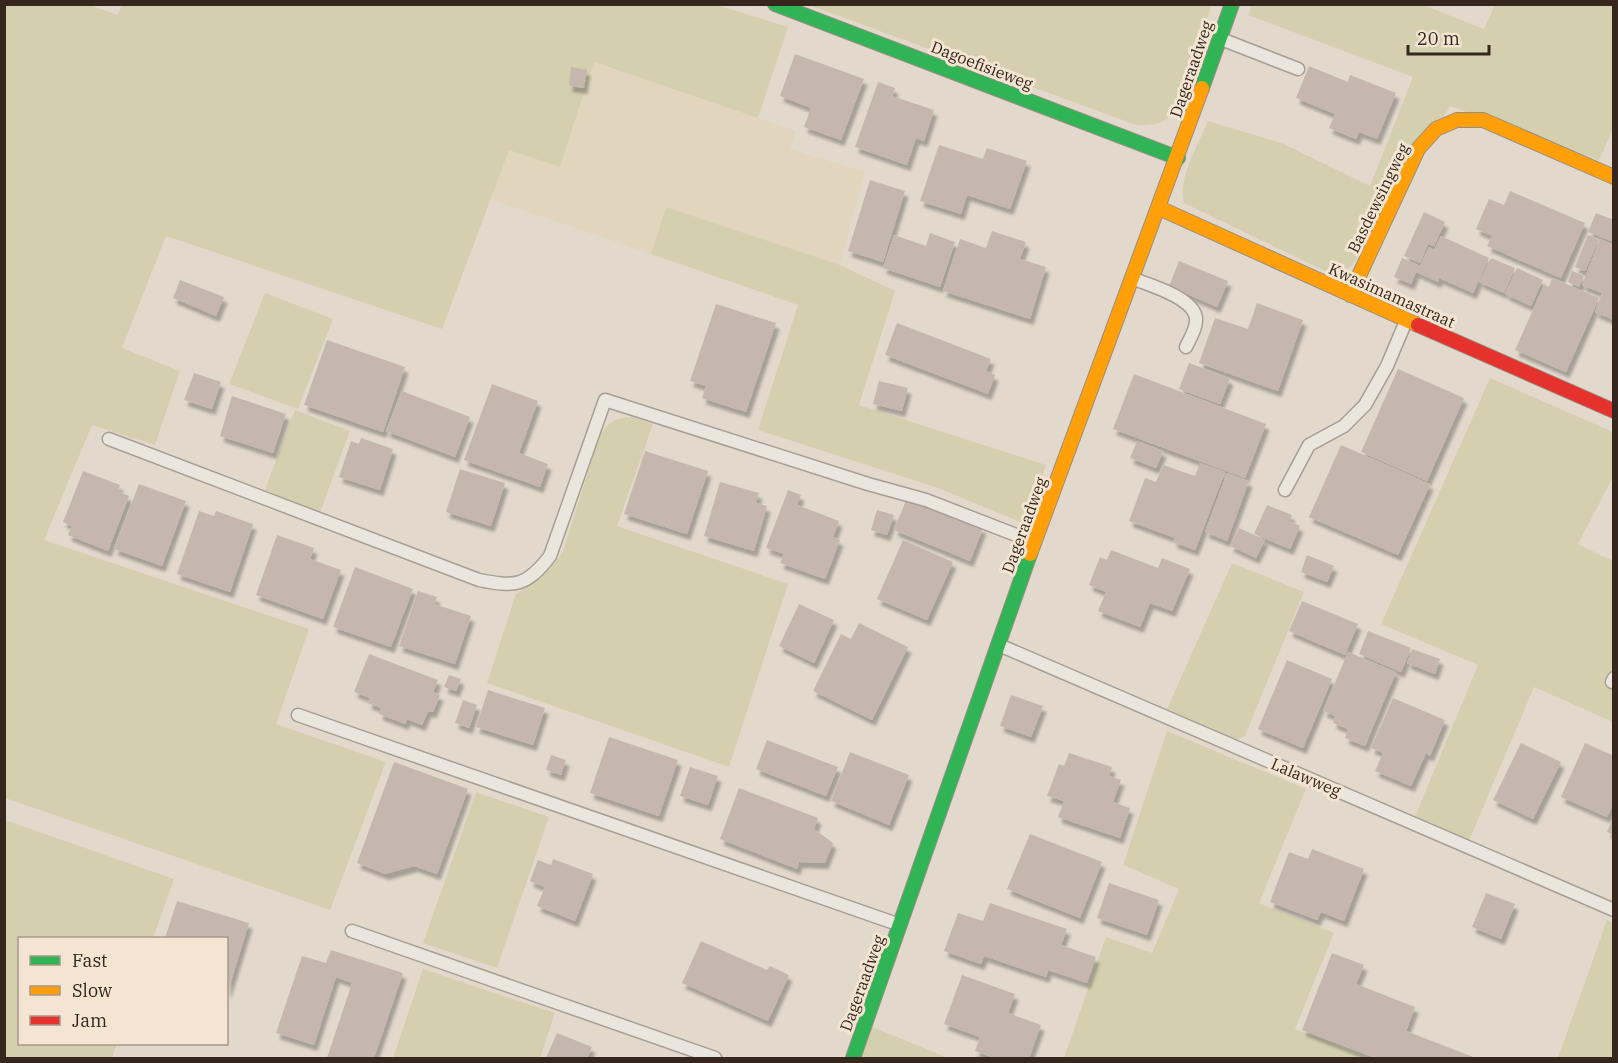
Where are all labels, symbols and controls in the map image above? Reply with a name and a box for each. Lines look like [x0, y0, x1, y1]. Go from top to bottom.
street label: Dageraadweg [1165, 18, 1217, 120]
scale bar [1408, 18, 1489, 56]
text: 20 m [1417, 27, 1460, 50]
street label: Dagoefisieweg [928, 36, 1036, 94]
street label: Basdewsingweg [1343, 140, 1413, 256]
street label: Kwasimamastraat [1326, 258, 1459, 332]
street label: Dageraadweg [997, 474, 1051, 576]
street label: Lalawweg [1268, 753, 1344, 801]
street label: Dageraadweg [835, 932, 889, 1034]
legend [18, 937, 228, 1045]
text: Fast [72, 949, 107, 972]
text: Slow [72, 979, 112, 1002]
text: Jam [72, 1009, 107, 1032]

